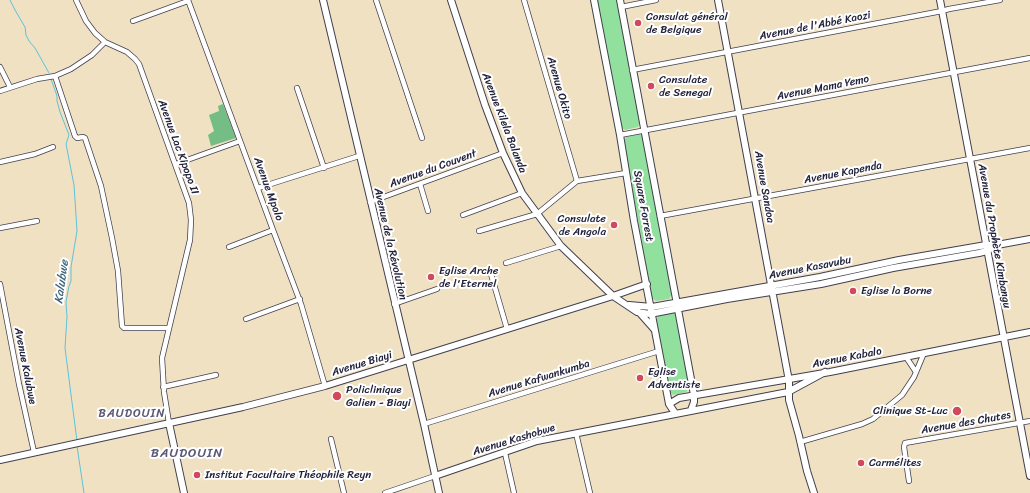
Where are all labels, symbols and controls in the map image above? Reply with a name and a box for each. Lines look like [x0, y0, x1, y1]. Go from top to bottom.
street label: Avenue de l'Abbé Kaozi [758, 9, 872, 43]
place label: Consulat général de Belgique [646, 10, 728, 36]
marker: Consulat général de Belgique [633, 18, 643, 28]
street label: Avenue Okito [544, 55, 574, 121]
street label: Avenue Kilela Balanda [479, 71, 529, 175]
place label: Consulate de Senegal [659, 73, 712, 99]
street label: Avenue Mama Yemo [776, 73, 870, 103]
marker: Consulate de Senegal [646, 81, 656, 91]
street label: Avenue Lac Kipopo II [155, 98, 201, 196]
street label: Avenue du Couvent [388, 147, 478, 191]
street label: Avenue Sandoa [751, 150, 777, 224]
street label: Avenue Mpolo [250, 155, 286, 223]
street label: Avenue Kapenda [803, 159, 883, 187]
street label: Avenue du Prophète Kimbangu [975, 163, 1013, 309]
street label: Square Forrest [630, 169, 656, 243]
street label: Avenue de la Révolution [371, 187, 409, 301]
place label: Consulate de Angola [558, 212, 606, 238]
marker: Consulate de Angola [609, 220, 619, 230]
street label: Avenue Kasavubu [768, 254, 852, 282]
water label: Kalubwe [52, 259, 72, 305]
place label: Eglise Arche de l'Eternel [439, 264, 498, 290]
marker: Eglise Arche de l'Eternel [426, 272, 436, 282]
place label: Eglise la Borne [861, 284, 932, 298]
marker: Eglise la Borne [848, 286, 858, 296]
street label: Avenue Kalubwe [11, 326, 39, 406]
street label: Avenue Kabalo [811, 345, 883, 371]
street label: Avenue Biayi [330, 349, 394, 379]
street label: Avenue Kafwankumba [487, 357, 591, 401]
place label: Eglise Adventiste [648, 365, 700, 391]
marker: Eglise Adventiste [635, 373, 645, 383]
place label: Policlinique Galien - Biayi [346, 383, 411, 409]
marker: Policlinique Galien - Biayi [331, 390, 343, 402]
place label: Clinique St-Luc [873, 404, 948, 418]
marker: Clinique St-Luc [951, 405, 963, 417]
district label: BAUDOUIN [99, 407, 165, 421]
street label: Avenue des Chutes [920, 409, 1012, 437]
street label: Avenue Kashobwe [471, 421, 557, 459]
district label: BAUDOUIN [151, 446, 223, 462]
place label: Carmélites [869, 456, 921, 470]
marker: Carmélites [856, 458, 866, 468]
place label: Institut Facultaire Théophile Reyn [205, 468, 371, 482]
marker: Institut Facultaire Théophile Reyn [192, 470, 202, 480]

